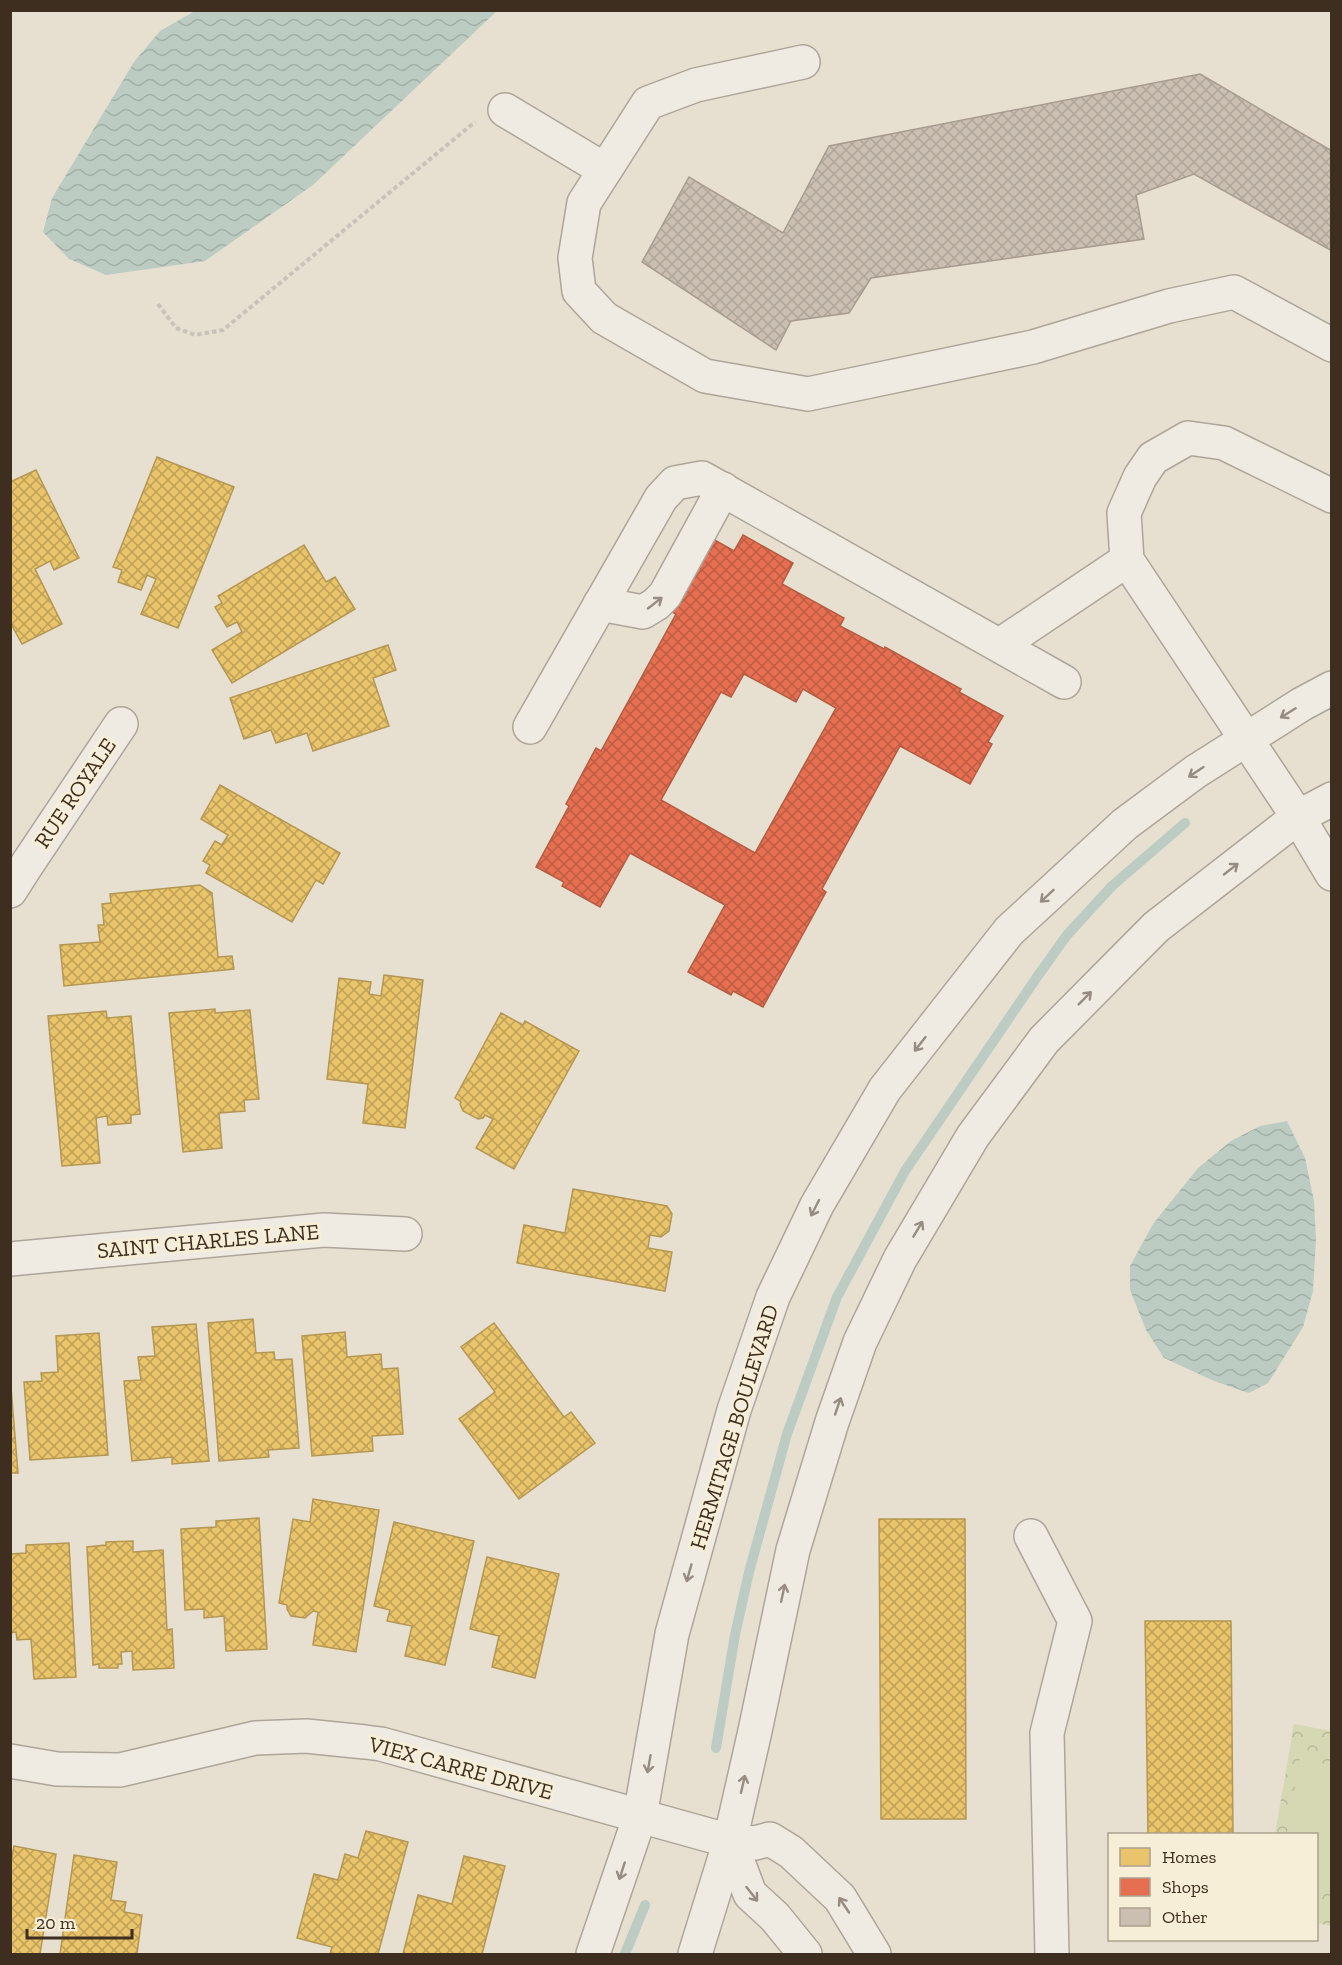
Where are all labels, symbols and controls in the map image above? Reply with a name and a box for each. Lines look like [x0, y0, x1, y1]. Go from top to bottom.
one-way arrow [647, 597, 663, 610]
one-way arrow [1280, 707, 1297, 719]
street label: RUE ROYALE [28, 733, 122, 853]
one-way arrow [1188, 766, 1205, 778]
one-way arrow [1222, 863, 1238, 876]
one-way arrow [1039, 889, 1054, 904]
one-way arrow [1078, 991, 1093, 1006]
one-way arrow [913, 1036, 926, 1052]
one-way arrow [809, 1199, 821, 1217]
street label: SAINT CHARLES LANE [96, 1218, 320, 1264]
one-way arrow [913, 1221, 925, 1238]
street label: HERMITAGE BOULEVARD [684, 1301, 784, 1553]
one-way arrow [833, 1397, 844, 1416]
one-way arrow [683, 1563, 694, 1582]
one-way arrow [778, 1584, 789, 1603]
street label: VIEX CARRE DRIVE [365, 1730, 556, 1806]
one-way arrow [643, 1754, 654, 1773]
one-way arrow [738, 1774, 750, 1793]
legend [1108, 1833, 1318, 1941]
text: Homes [1162, 1846, 1216, 1868]
one-way arrow [615, 1861, 626, 1880]
text: Shops [1162, 1876, 1209, 1898]
one-way arrow [746, 1886, 759, 1902]
one-way arrow [837, 1896, 850, 1913]
scale bar [27, 1902, 132, 1940]
text: Other [1162, 1906, 1208, 1928]
text: 20 m [36, 1912, 76, 1934]

